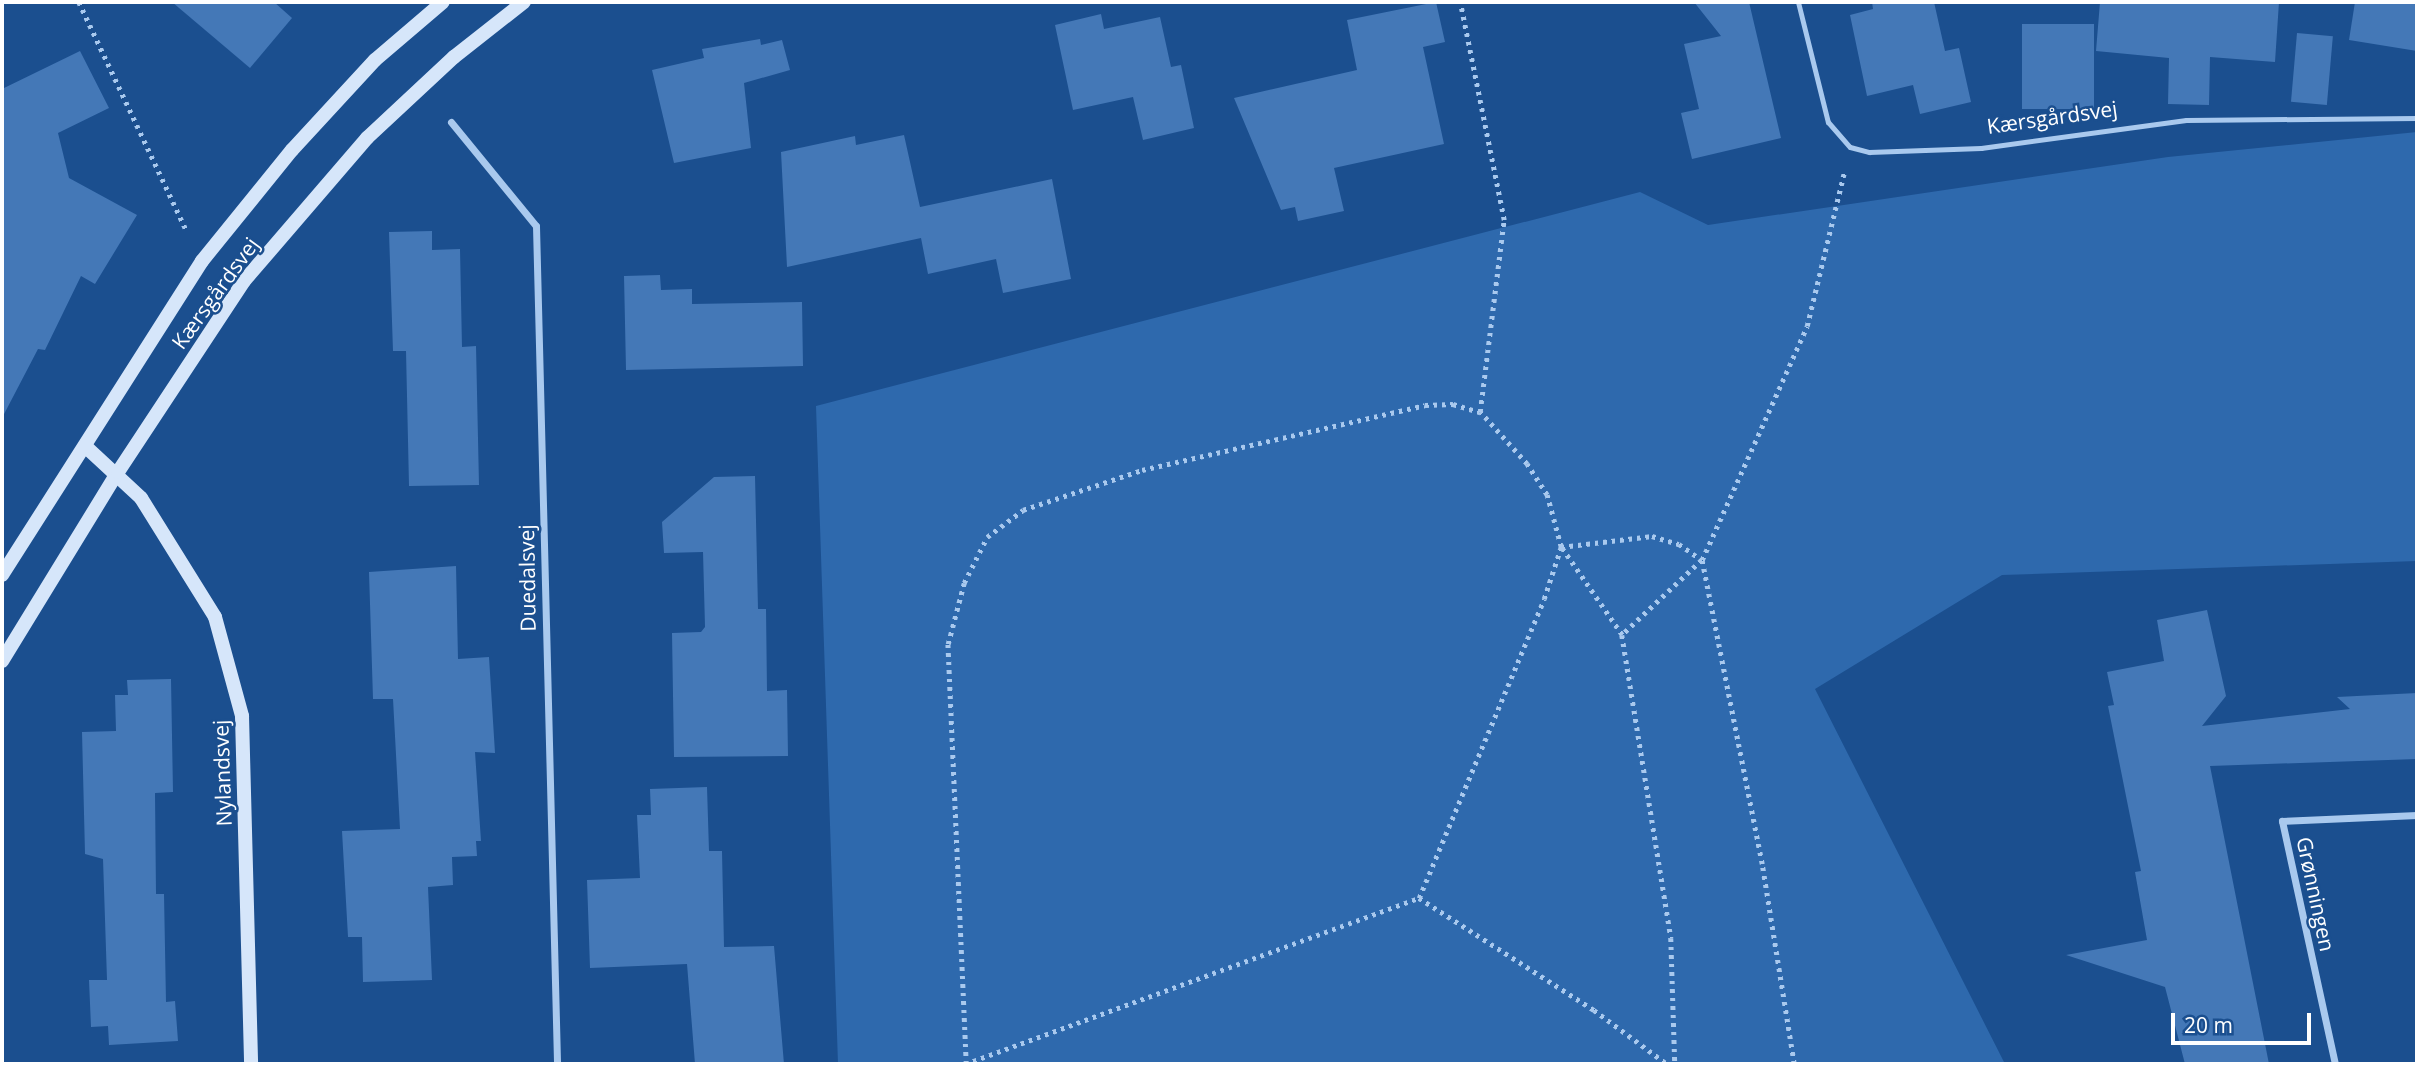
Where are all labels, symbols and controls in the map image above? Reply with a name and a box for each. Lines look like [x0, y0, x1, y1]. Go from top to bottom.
street label: Kærsgårdsvej [1985, 95, 2119, 139]
street label: Kærsgårdsvej [166, 232, 264, 354]
street label: Duedalsvej [513, 524, 541, 632]
street label: Nylandsvej [208, 719, 236, 827]
street label: Grønningen [2292, 834, 2340, 954]
scale bar [2174, 1000, 2314, 1044]
text: 20 m [2184, 1011, 2233, 1039]

